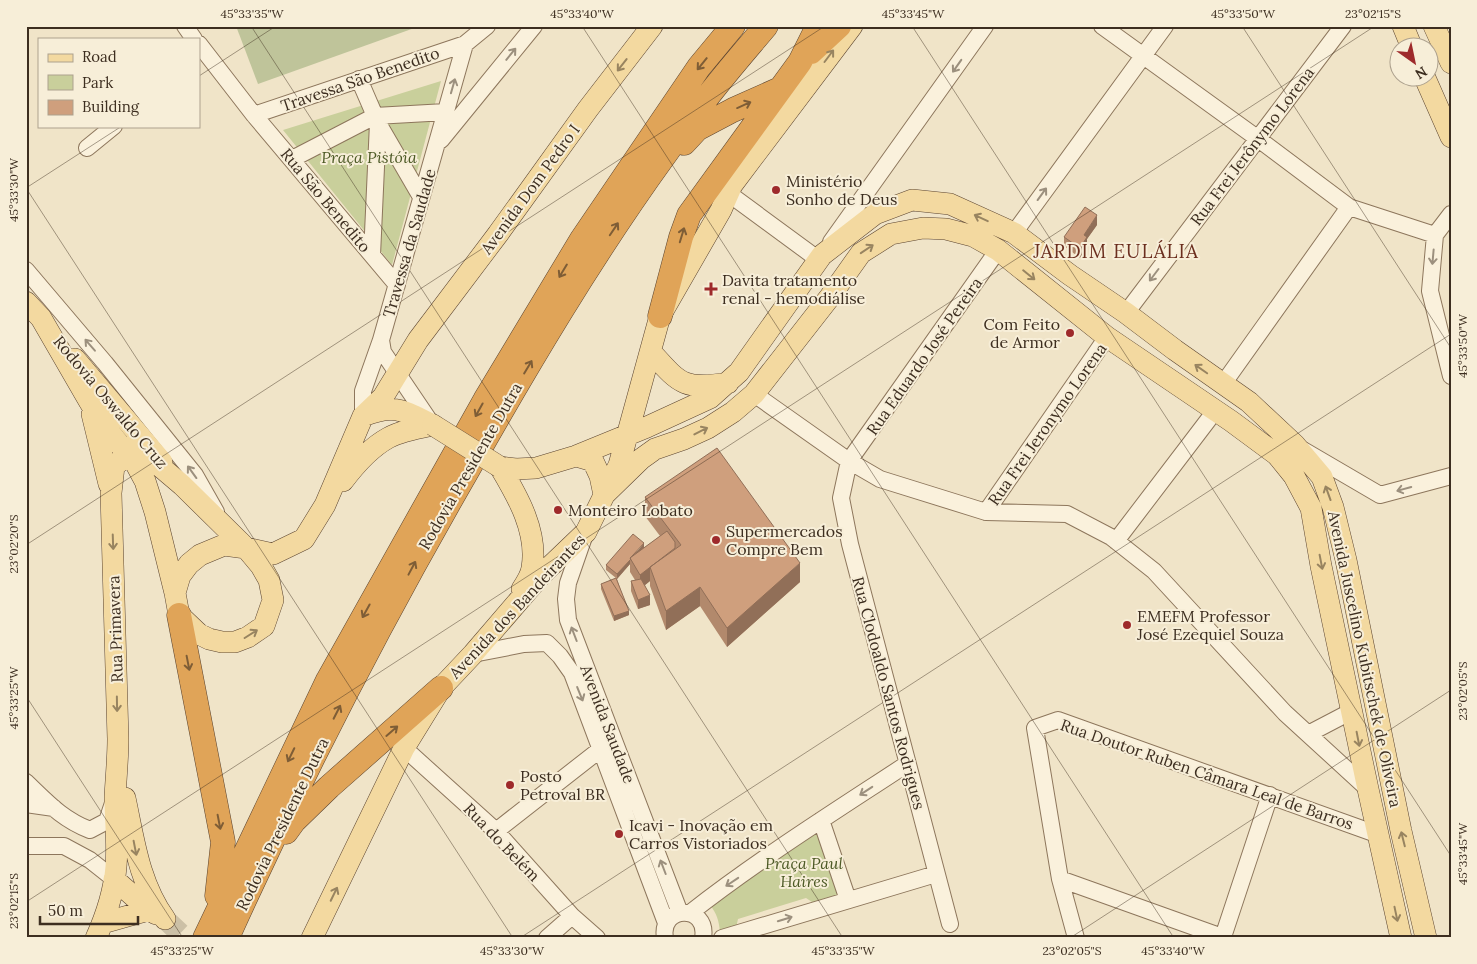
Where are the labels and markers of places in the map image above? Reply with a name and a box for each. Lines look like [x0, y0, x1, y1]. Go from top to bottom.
place label: Ministério Sonho de Deus [786, 171, 897, 209]
marker: Ministério Sonho de Deus [770, 184, 782, 196]
place label: Davita tratamento renal - hemodiálise [722, 270, 866, 308]
marker: Davita tratamento renal - hemodiálise [704, 282, 718, 296]
place label: Com Feito de Armor [983, 314, 1060, 352]
marker: Com Feito de Armor [1064, 327, 1076, 339]
place label: Monteiro Lobato [568, 500, 693, 520]
marker: Monteiro Lobato [552, 504, 564, 516]
place label: Supermercados Compre Bem [726, 521, 843, 559]
marker: Supermercados Compre Bem [710, 534, 722, 546]
place label: EMEFM Professor José Ezequiel Souza [1136, 606, 1284, 644]
marker: EMEFM Professor José Ezequiel Souza [1121, 619, 1133, 631]
place label: Posto Petroval BR [520, 766, 606, 804]
marker: Posto Petroval BR [504, 779, 516, 791]
place label: Icavi - Inovação em Carros Vistoriados [629, 815, 773, 853]
marker: Icavi - Inovação em Carros Vistoriados [613, 828, 625, 840]

